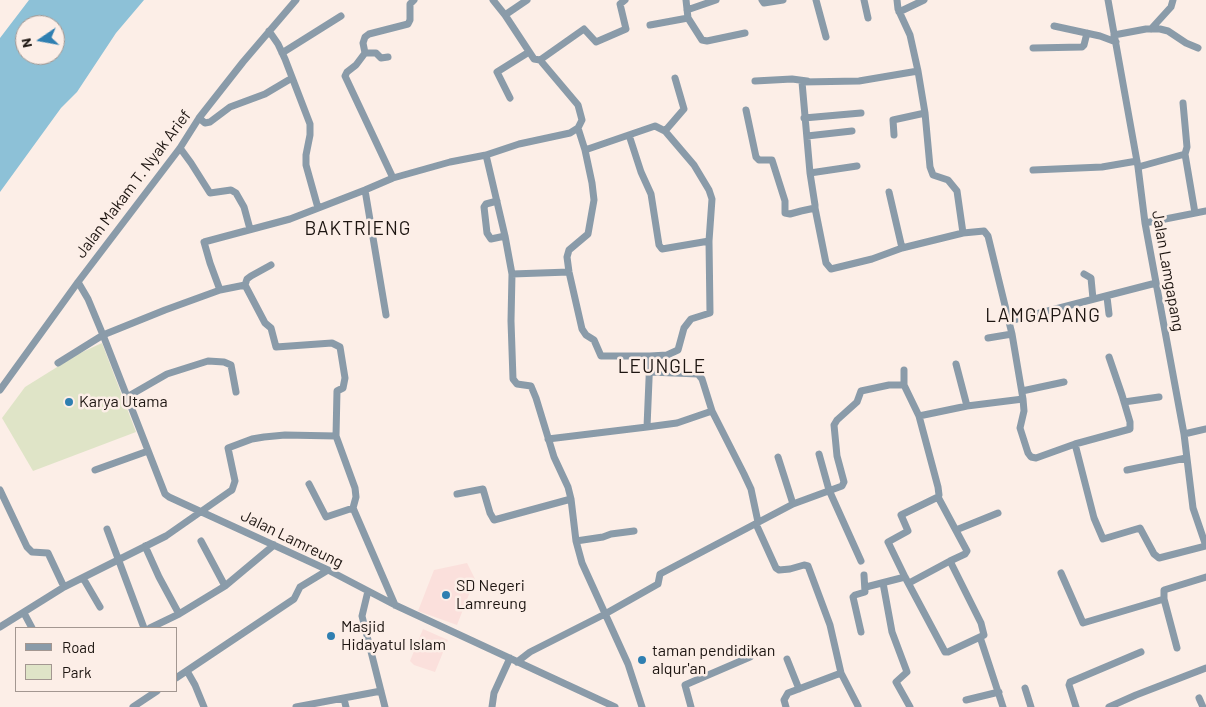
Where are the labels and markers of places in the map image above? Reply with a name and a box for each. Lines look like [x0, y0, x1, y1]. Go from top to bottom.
place label: Karya Utama [79, 392, 168, 412]
marker: Karya Utama [63, 396, 75, 408]
place label: SD Negeri Lamreung [456, 576, 527, 614]
marker: SD Negeri Lamreung [440, 589, 452, 601]
place label: Masjid Hidayatul Islam [341, 617, 446, 655]
marker: Masjid Hidayatul Islam [325, 630, 337, 642]
place label: taman pendidikan alqur'an [652, 641, 775, 679]
marker: taman pendidikan alqur'an [636, 654, 648, 666]

